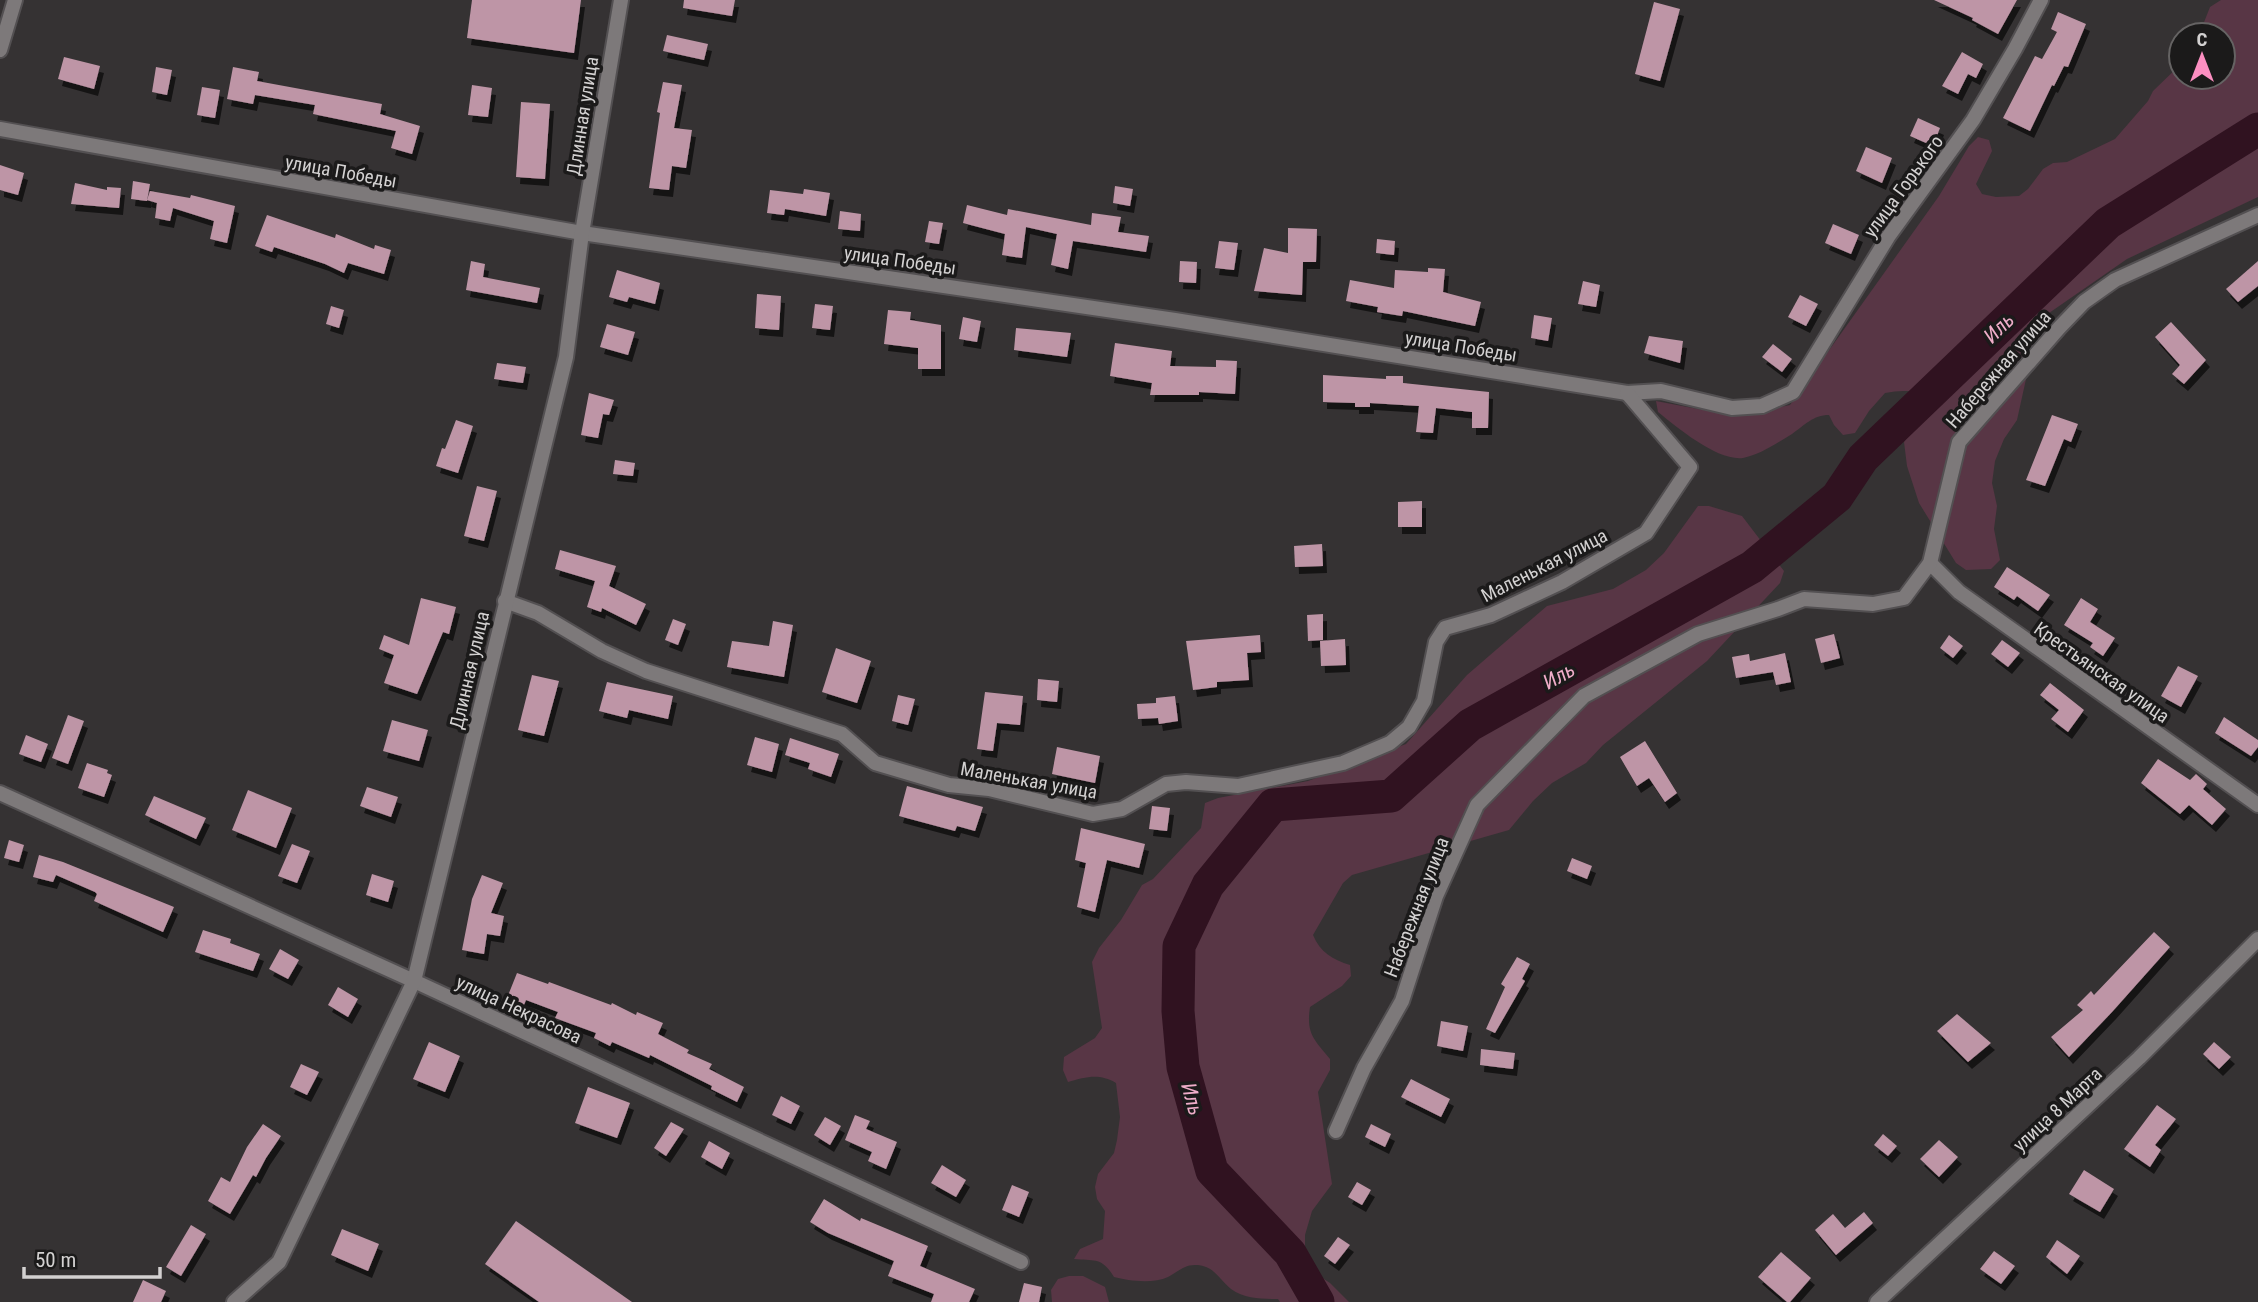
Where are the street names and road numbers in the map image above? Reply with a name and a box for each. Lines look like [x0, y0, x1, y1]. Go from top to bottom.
street label: Длинная улица [562, 55, 603, 177]
street label: улица Горького [1859, 131, 1948, 242]
street label: улица Победы [283, 150, 398, 193]
street label: улица Победы [842, 241, 957, 280]
street label: Набережная улица [1941, 306, 2056, 433]
street label: улица Победы [1403, 326, 1518, 367]
street label: Маленькая улица [1477, 524, 1611, 607]
street label: Длинная улица [445, 609, 494, 731]
street label: Крестьянская улица [2030, 617, 2174, 728]
street label: Маленькая улица [959, 757, 1099, 804]
street label: Набережная улица [1379, 834, 1454, 980]
street label: улица Некрасова [452, 970, 585, 1049]
street label: улица 8 Марта [2008, 1062, 2107, 1156]

